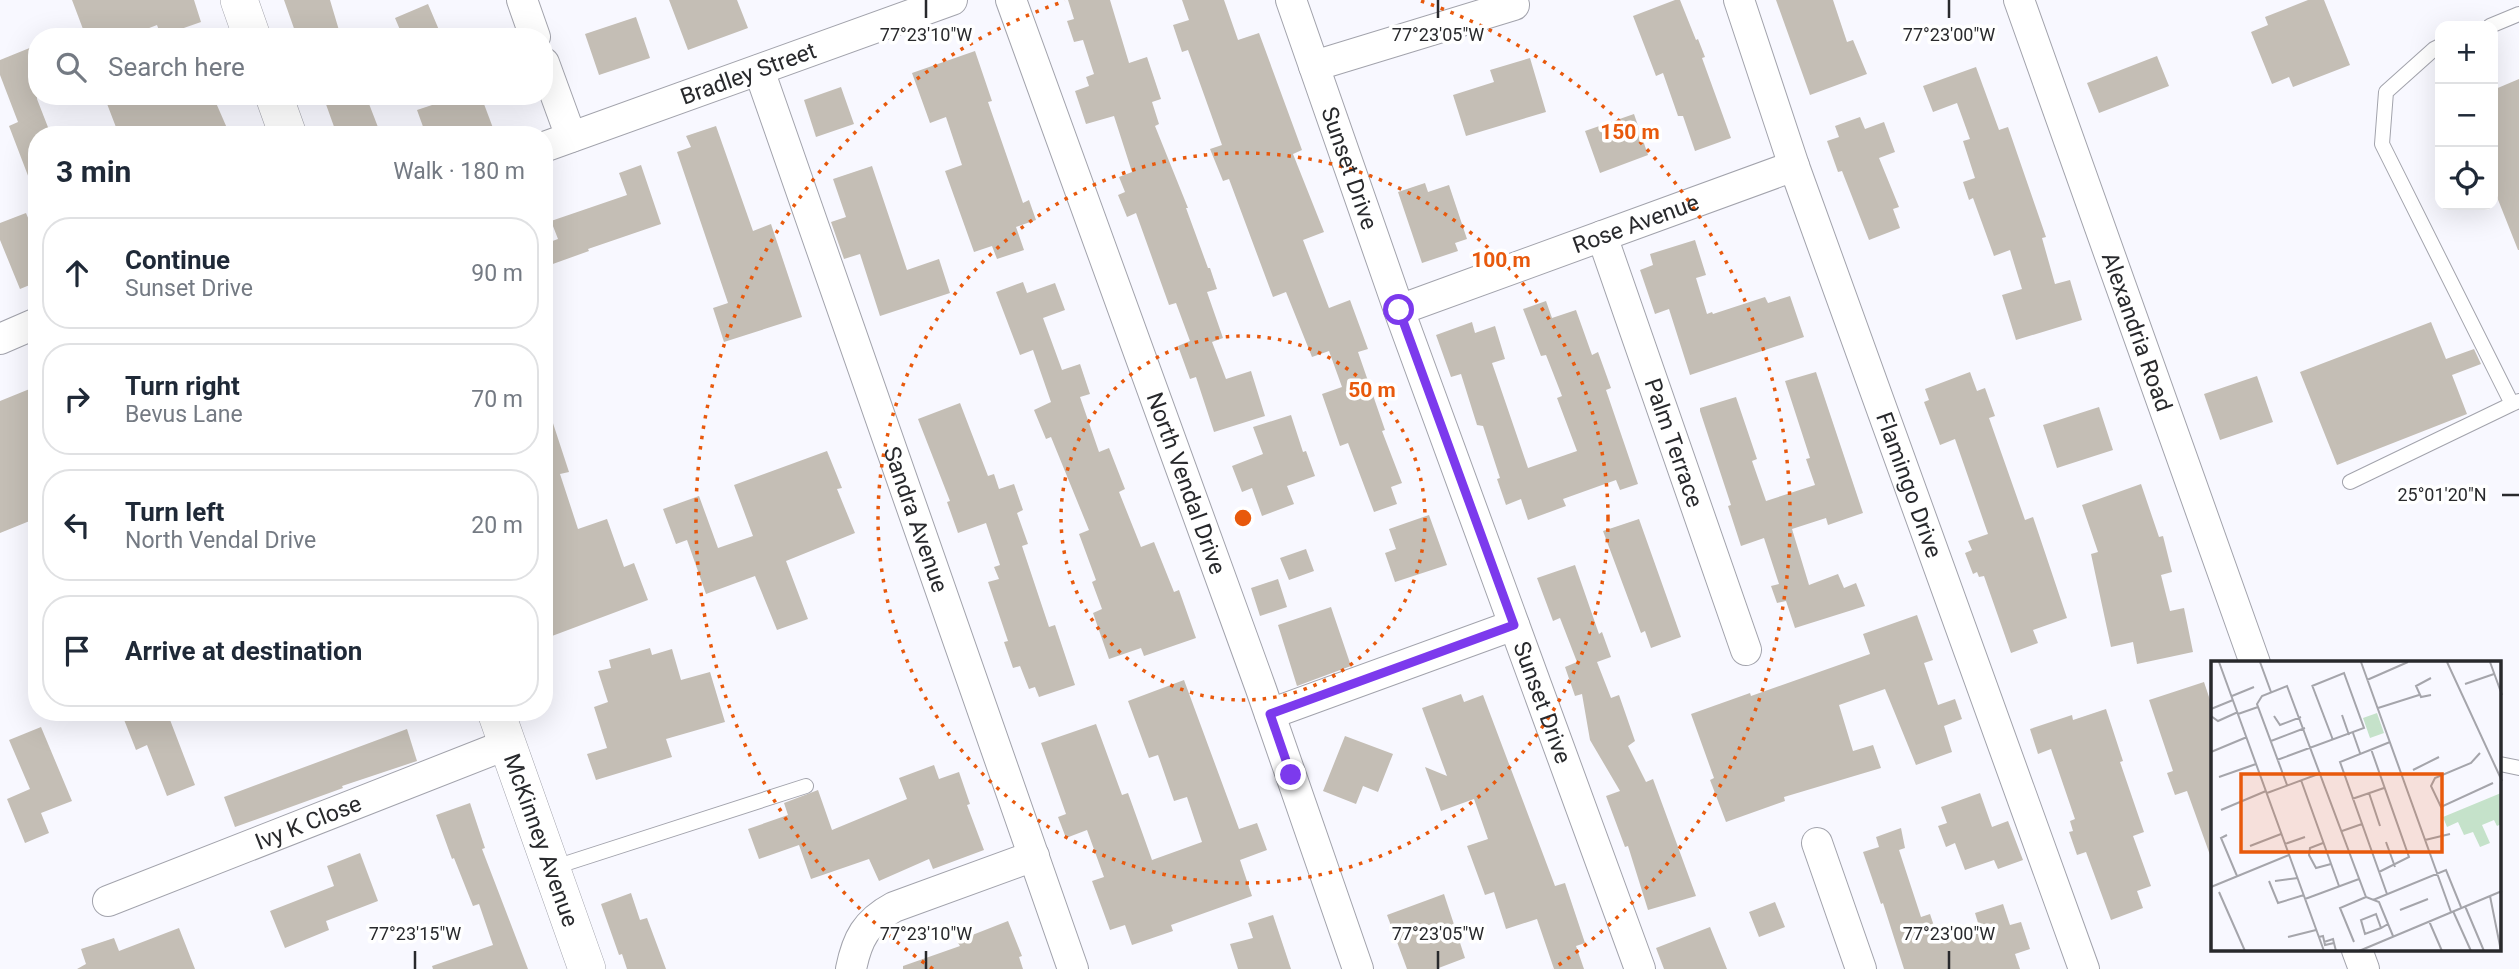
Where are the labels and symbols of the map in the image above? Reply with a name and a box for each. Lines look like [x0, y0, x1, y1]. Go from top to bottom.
text: 77°23'10"W [880, 24, 972, 45]
text: 77°23'05"W [1392, 24, 1484, 45]
text: 77°23'00"W [1903, 24, 1995, 45]
street label: Bradley Street [677, 37, 820, 110]
street label: Sunset Drive [1316, 103, 1383, 233]
text: 150 m [1600, 120, 1660, 144]
street label: Rose Avenue [1569, 188, 1703, 259]
text: 100 m [1471, 248, 1531, 272]
street label: Alexandria Road [2096, 248, 2178, 415]
route start [1383, 294, 1414, 325]
street label: Palm Terrace [1639, 375, 1709, 511]
text: 50 m [1348, 378, 1396, 402]
street label: North Vendal Drive [1141, 389, 1232, 578]
street label: Flamingo Drive [1871, 409, 1948, 561]
street label: Sandra Avenue [878, 443, 954, 596]
text: 25°01'20"N [2397, 484, 2487, 505]
centre of rings [1231, 506, 1255, 530]
street label: Sunset Drive [1508, 638, 1577, 767]
inset map [2211, 661, 2502, 951]
street label: McKinney Avenue [498, 750, 584, 930]
route end [1275, 759, 1306, 790]
street label: Ivy K Close [251, 789, 365, 855]
text: 77°23'15"W [369, 923, 461, 944]
text: 77°23'10"W [880, 923, 972, 944]
text: 77°23'05"W [1392, 923, 1484, 944]
text: 77°23'00"W [1903, 923, 1995, 944]

